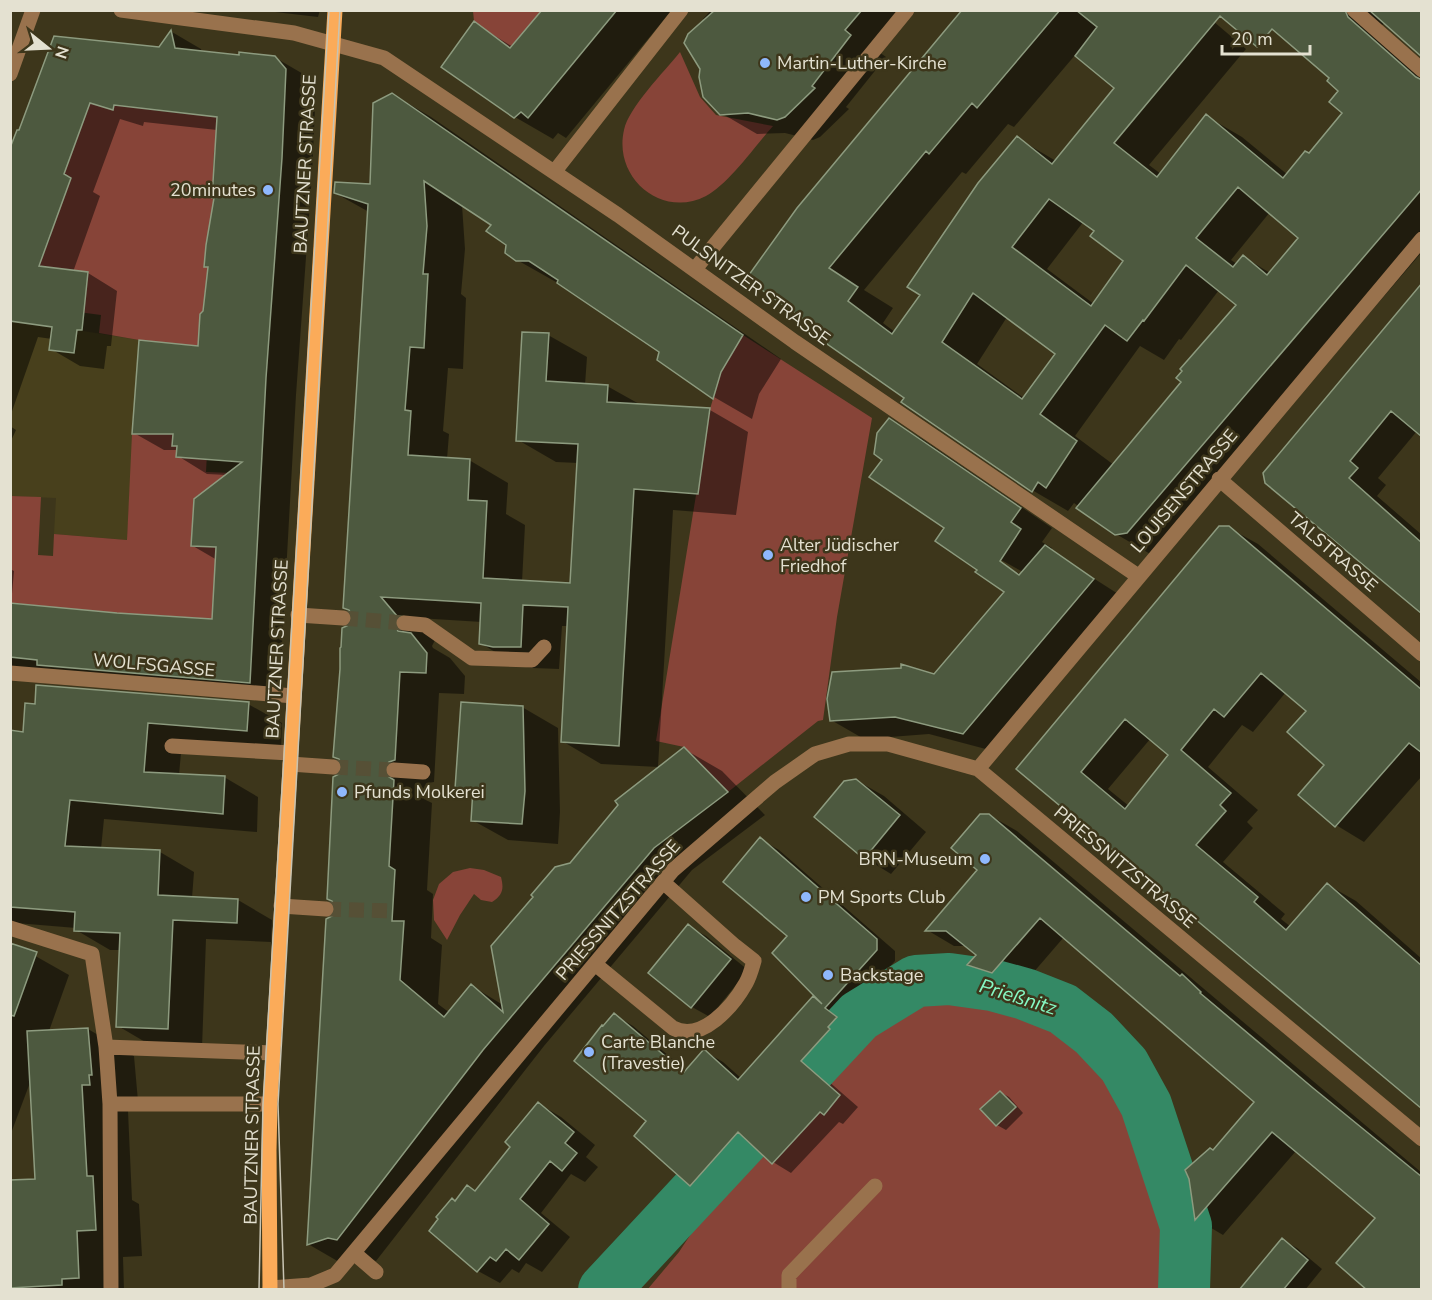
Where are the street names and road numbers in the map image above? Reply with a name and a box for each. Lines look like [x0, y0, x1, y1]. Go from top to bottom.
street label: BAUTZNER STRASSE [288, 74, 322, 254]
street label: PULSNITZER STRASSE [667, 219, 835, 351]
street label: LOUISENSTRASSE [1125, 424, 1243, 558]
street label: TALSTRASSE [1283, 506, 1383, 598]
street label: BAUTZNER STRASSE [260, 559, 294, 739]
street label: WOLFSGASSE [92, 648, 216, 682]
street label: PRIESSNITZSTRASSE [1049, 800, 1201, 934]
street label: PRIESSNITZSTRASSE [550, 835, 686, 985]
street label: BAUTZNER STRASSE [238, 1045, 266, 1225]

